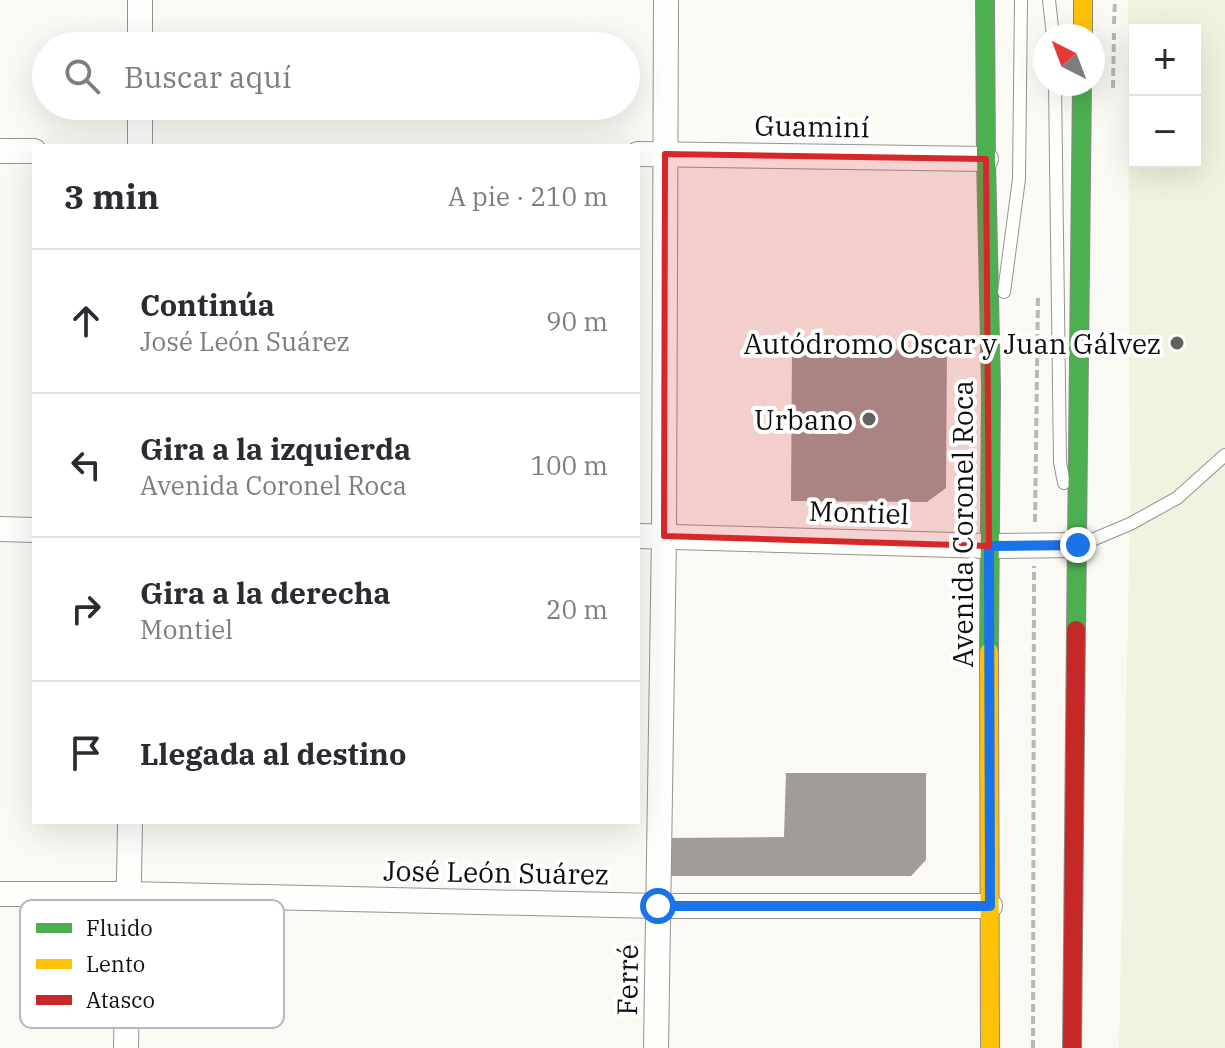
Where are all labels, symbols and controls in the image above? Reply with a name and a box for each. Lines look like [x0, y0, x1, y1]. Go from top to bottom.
north arrow [1033, 24, 1105, 96]
map controls [1129, 24, 1201, 168]
button: + [1129, 24, 1201, 96]
search box [32, 32, 640, 120]
icon: search [60, 54, 104, 98]
text: Buscar aquí [124, 57, 291, 96]
button: − [1129, 96, 1201, 168]
street label: Guaminí [754, 106, 870, 146]
text: 3 min [64, 174, 159, 218]
text: A pie · 210 m [448, 179, 608, 213]
text: Continúa [140, 285, 275, 324]
icon: ahead [64, 299, 108, 343]
text: 90 m [546, 304, 608, 338]
text: José León Suárez [140, 324, 350, 358]
place label: Autódromo Oscar y Juan Gálvez [744, 325, 1161, 362]
marker: Autódromo Oscar y Juan Gálvez [1168, 334, 1186, 352]
street label: Avenida Coronel Roca [944, 380, 981, 668]
place label: Urbano [754, 401, 853, 438]
marker: Urbano [860, 410, 878, 428]
text: Gira a la izquierda [140, 429, 411, 468]
icon: left [64, 443, 108, 487]
text: 100 m [530, 448, 608, 482]
text: Avenida Coronel Roca [140, 468, 407, 502]
street label: Montiel [808, 492, 910, 532]
route end [1060, 527, 1096, 563]
text: Gira a la derecha [140, 573, 391, 612]
icon: right [64, 587, 108, 631]
text: 20 m [546, 592, 608, 626]
text: Montiel [140, 612, 233, 646]
icon: arrive [64, 731, 108, 775]
text: Llegada al destino [140, 734, 406, 773]
street label: José León Suárez [383, 852, 609, 892]
route start [640, 888, 676, 924]
legend [20, 900, 284, 1028]
text: Fluido [86, 913, 153, 942]
street label: Ferré [608, 944, 646, 1016]
text: Lento [86, 949, 145, 978]
text: Atasco [86, 985, 155, 1014]

